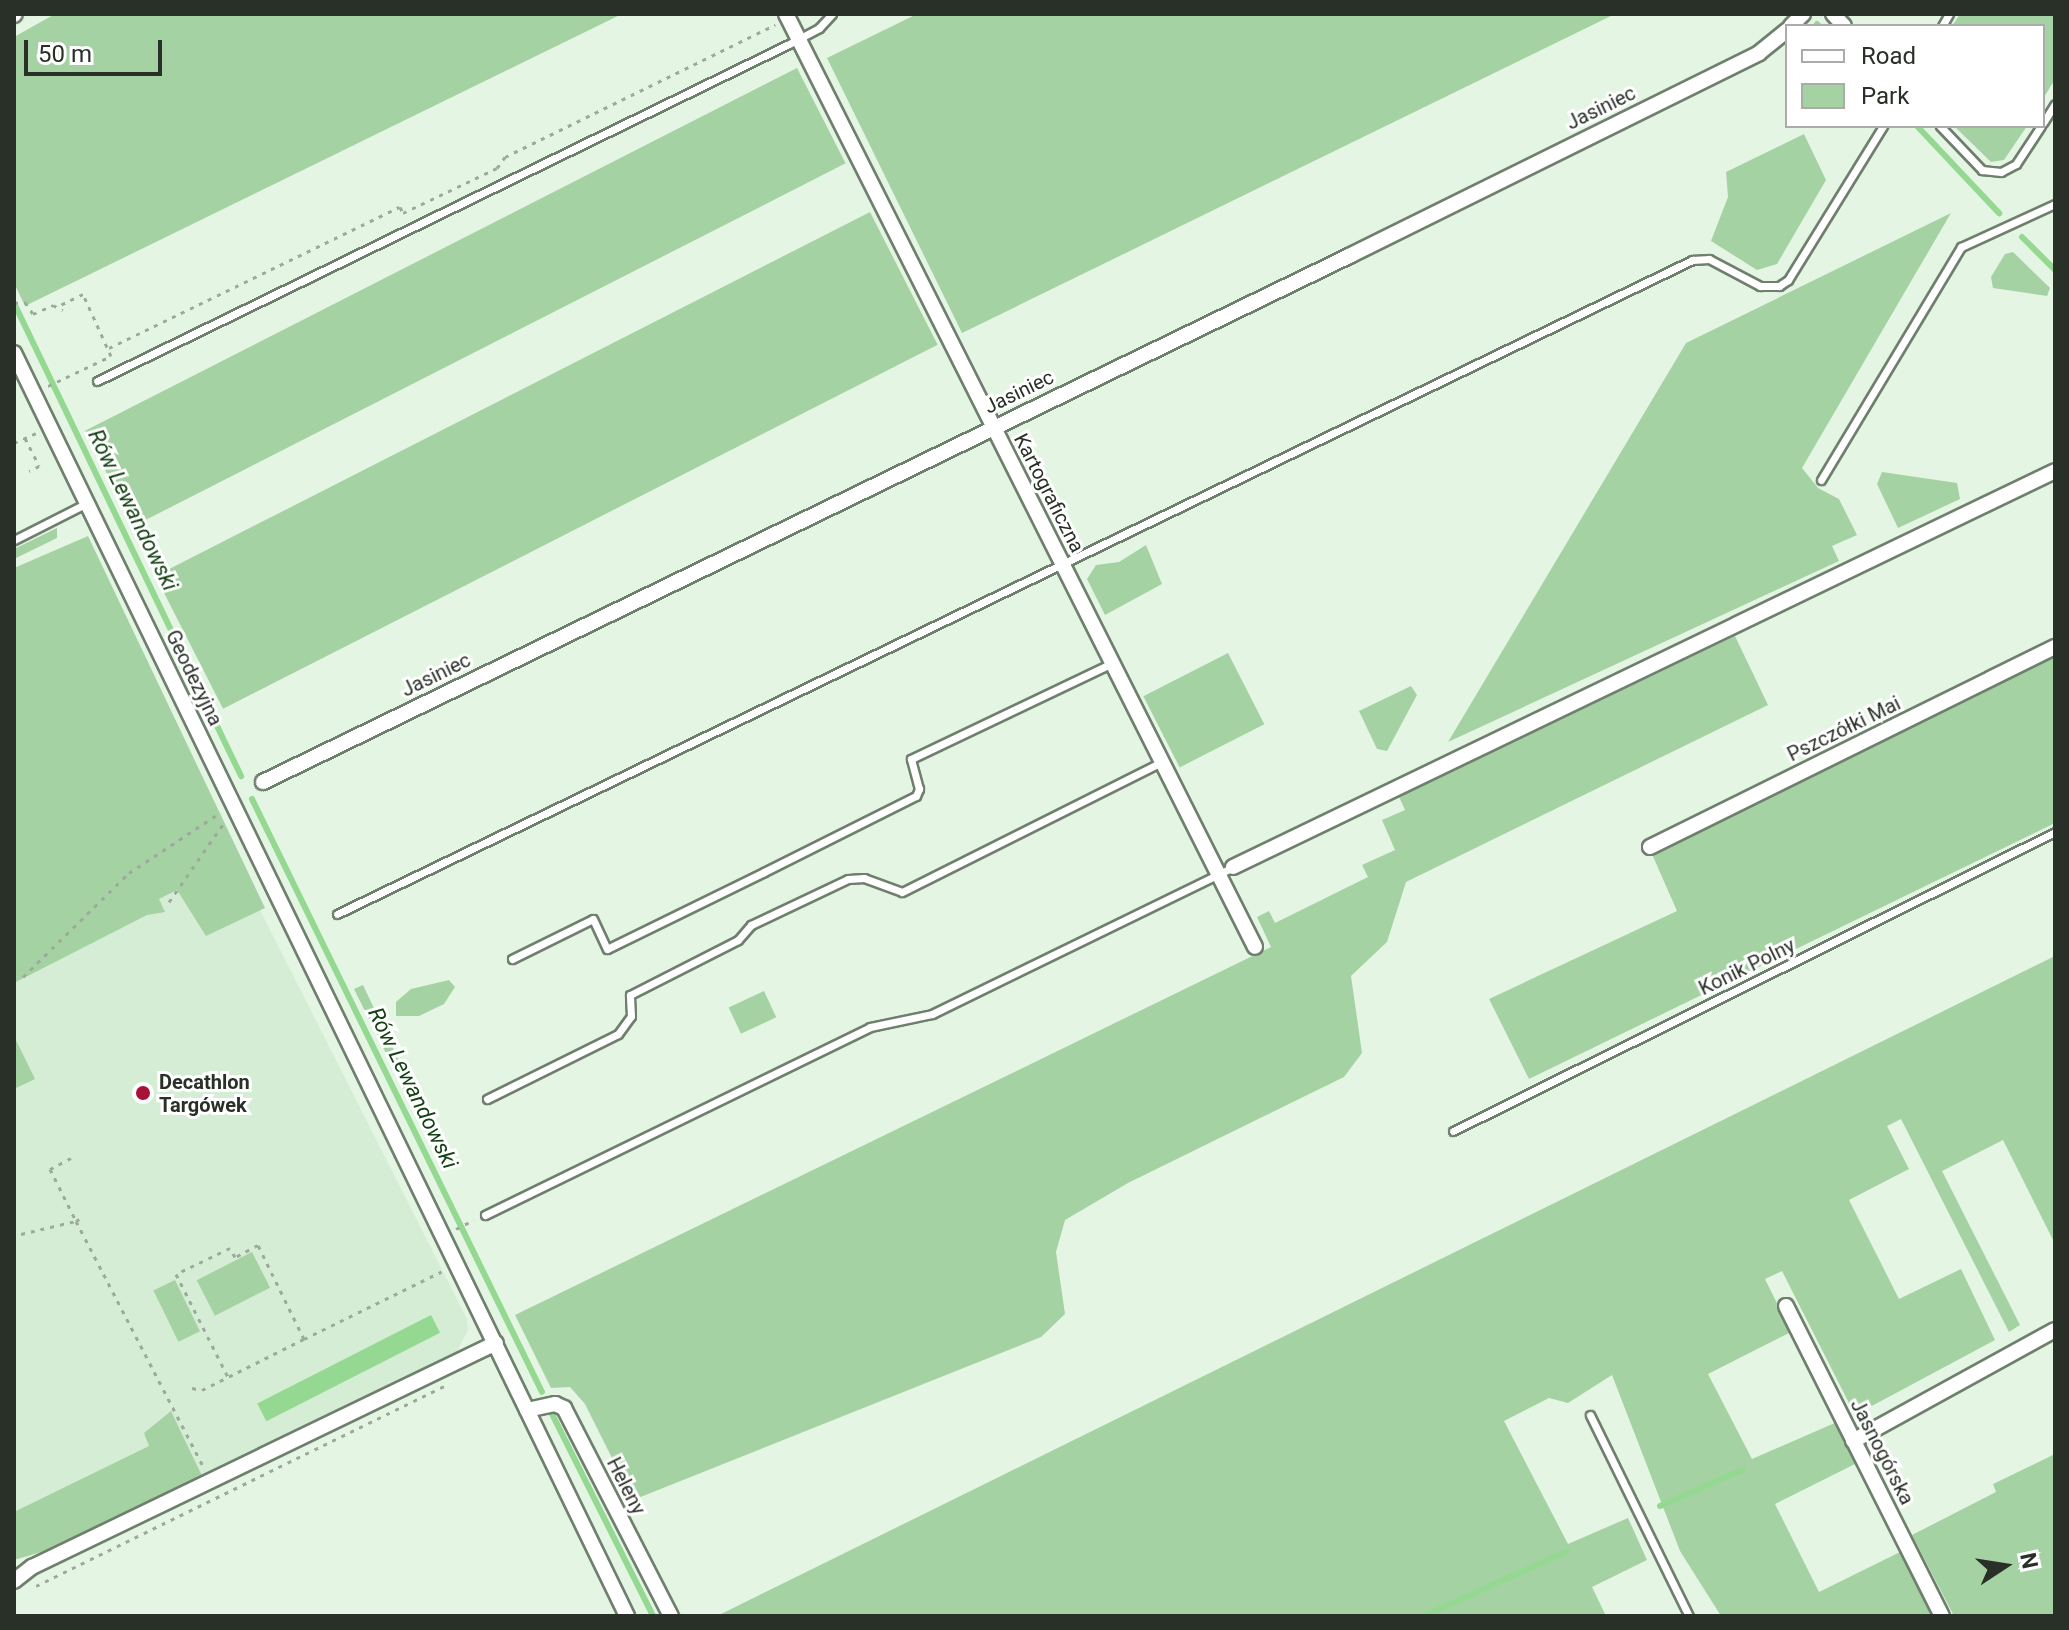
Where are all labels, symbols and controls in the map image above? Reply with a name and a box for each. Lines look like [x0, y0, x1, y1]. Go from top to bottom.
scale bar [28, 24, 166, 74]
legend [1785, 24, 2045, 128]
text: 50 m [38, 40, 92, 68]
text: Road [1861, 42, 1916, 70]
street label: Jasiniec [1562, 81, 1640, 135]
text: Park [1861, 82, 1909, 110]
street label: Jasiniec [980, 365, 1058, 419]
water label: Rów Lewandowski [83, 425, 183, 595]
street label: Kartograficzna [1009, 429, 1089, 557]
street label: Geodezyjna [161, 626, 227, 730]
street label: Jasiniec [397, 648, 475, 702]
street label: Pszczółki Mai [1783, 691, 1905, 767]
street label: Konik Polny [1695, 933, 1799, 1001]
water label: Rów Lewandowski [363, 1003, 463, 1173]
place label: Decathlon Targówek [159, 1070, 250, 1117]
marker: Decathlon Targówek [134, 1084, 152, 1102]
street label: Jasnogórska [1845, 1395, 1919, 1509]
street label: Heleny [601, 1453, 651, 1519]
north arrow [1965, 1526, 2045, 1606]
text: N [2015, 1551, 2043, 1571]

